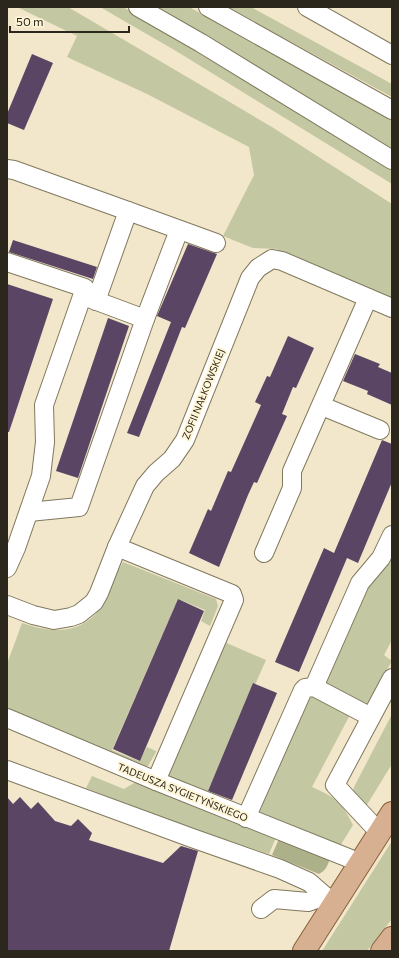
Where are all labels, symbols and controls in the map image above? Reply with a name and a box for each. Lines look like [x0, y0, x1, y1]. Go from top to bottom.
scale bar [10, 8, 129, 34]
text: 50 m [16, 14, 44, 28]
street label: ZOFII NAŁKOWSKIEJ [179, 347, 227, 441]
street label: TADEUSZA SYGIETYŃSKIEGO [116, 760, 250, 824]

